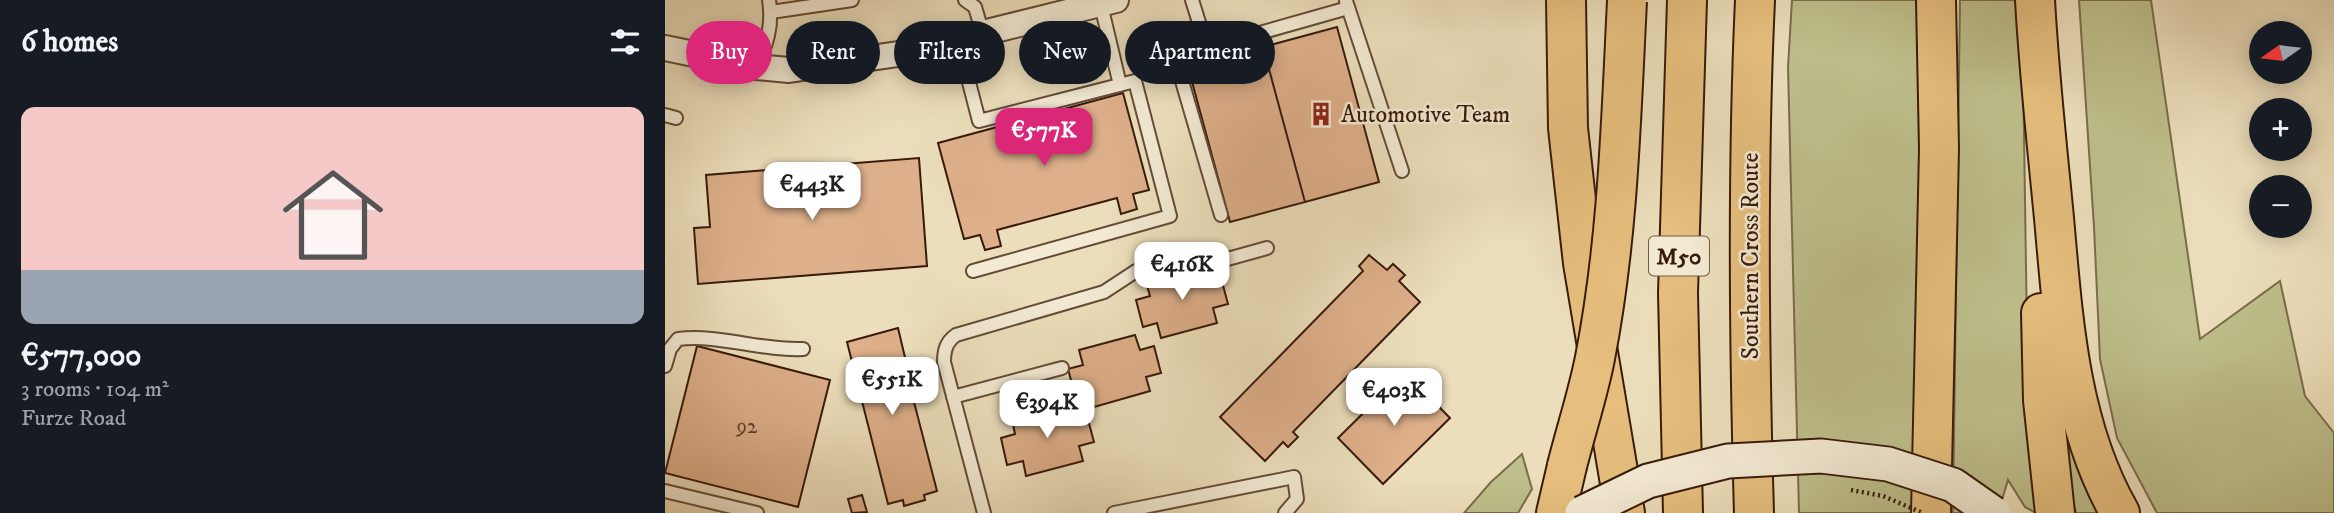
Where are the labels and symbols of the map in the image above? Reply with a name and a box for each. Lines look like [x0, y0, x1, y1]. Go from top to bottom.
north arrow [2249, 21, 2312, 84]
building icon: Automotive Team [1307, 100, 1335, 128]
place label: Automotive Team [1341, 100, 1510, 130]
pin: €577K [995, 108, 1093, 168]
street label: Southern Cross Route [1736, 152, 1766, 359]
pin: €443K [763, 162, 861, 222]
road number: M50 [1649, 236, 1709, 276]
pin: €416K [1133, 243, 1231, 302]
pin: €551K [843, 358, 941, 417]
pin: €403K [1345, 368, 1443, 428]
pin: €394K [998, 380, 1096, 440]
house number: 92 [736, 414, 758, 440]

